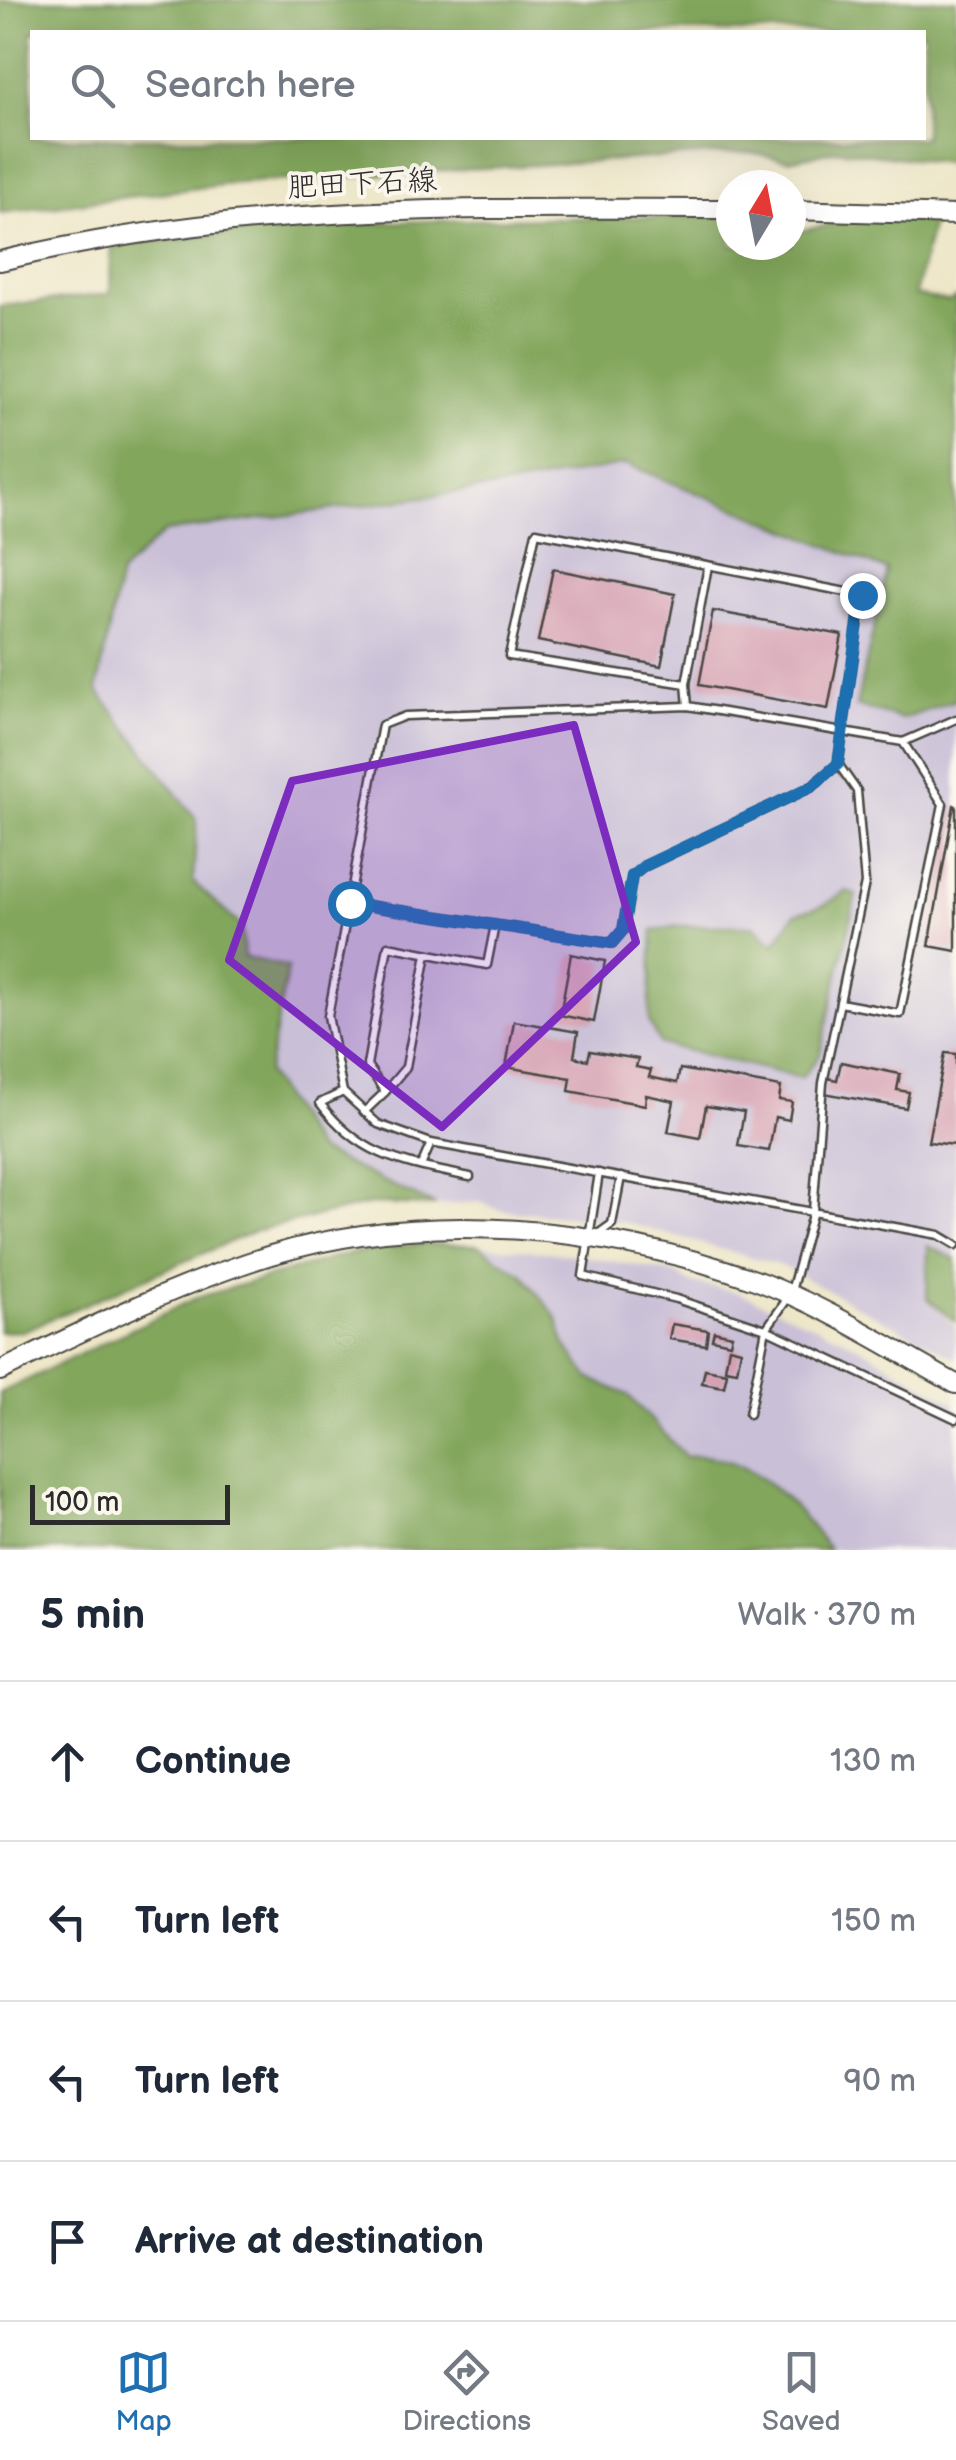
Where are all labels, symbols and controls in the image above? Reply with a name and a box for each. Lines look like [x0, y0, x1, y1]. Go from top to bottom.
search box [30, 30, 926, 140]
icon: search [65, 58, 120, 113]
text: Search here [145, 63, 356, 108]
street label: 肥田下石線 [286, 162, 438, 206]
north arrow [716, 170, 806, 260]
route end [840, 573, 886, 619]
route start [328, 881, 374, 927]
scale bar [30, 1480, 230, 1524]
text: 100 m [45, 1486, 119, 1519]
text: 5 min [40, 1590, 145, 1641]
text: Walk · 370 m [738, 1596, 916, 1635]
icon: ahead [40, 1734, 95, 1789]
text: Continue [135, 1739, 291, 1784]
text: 130 m [830, 1742, 916, 1781]
icon: left [40, 1894, 95, 1949]
text: Turn left [135, 1899, 279, 1944]
text: 150 m [831, 1902, 916, 1941]
icon: left [40, 2054, 95, 2109]
text: Turn left [135, 2059, 279, 2104]
text: 90 m [844, 2062, 916, 2101]
icon: arrive [40, 2214, 95, 2269]
text: Arrive at destination [135, 2219, 484, 2264]
tab: Map [115, 2345, 172, 2438]
tab: Directions [402, 2345, 531, 2438]
tab: Saved [762, 2345, 841, 2438]

